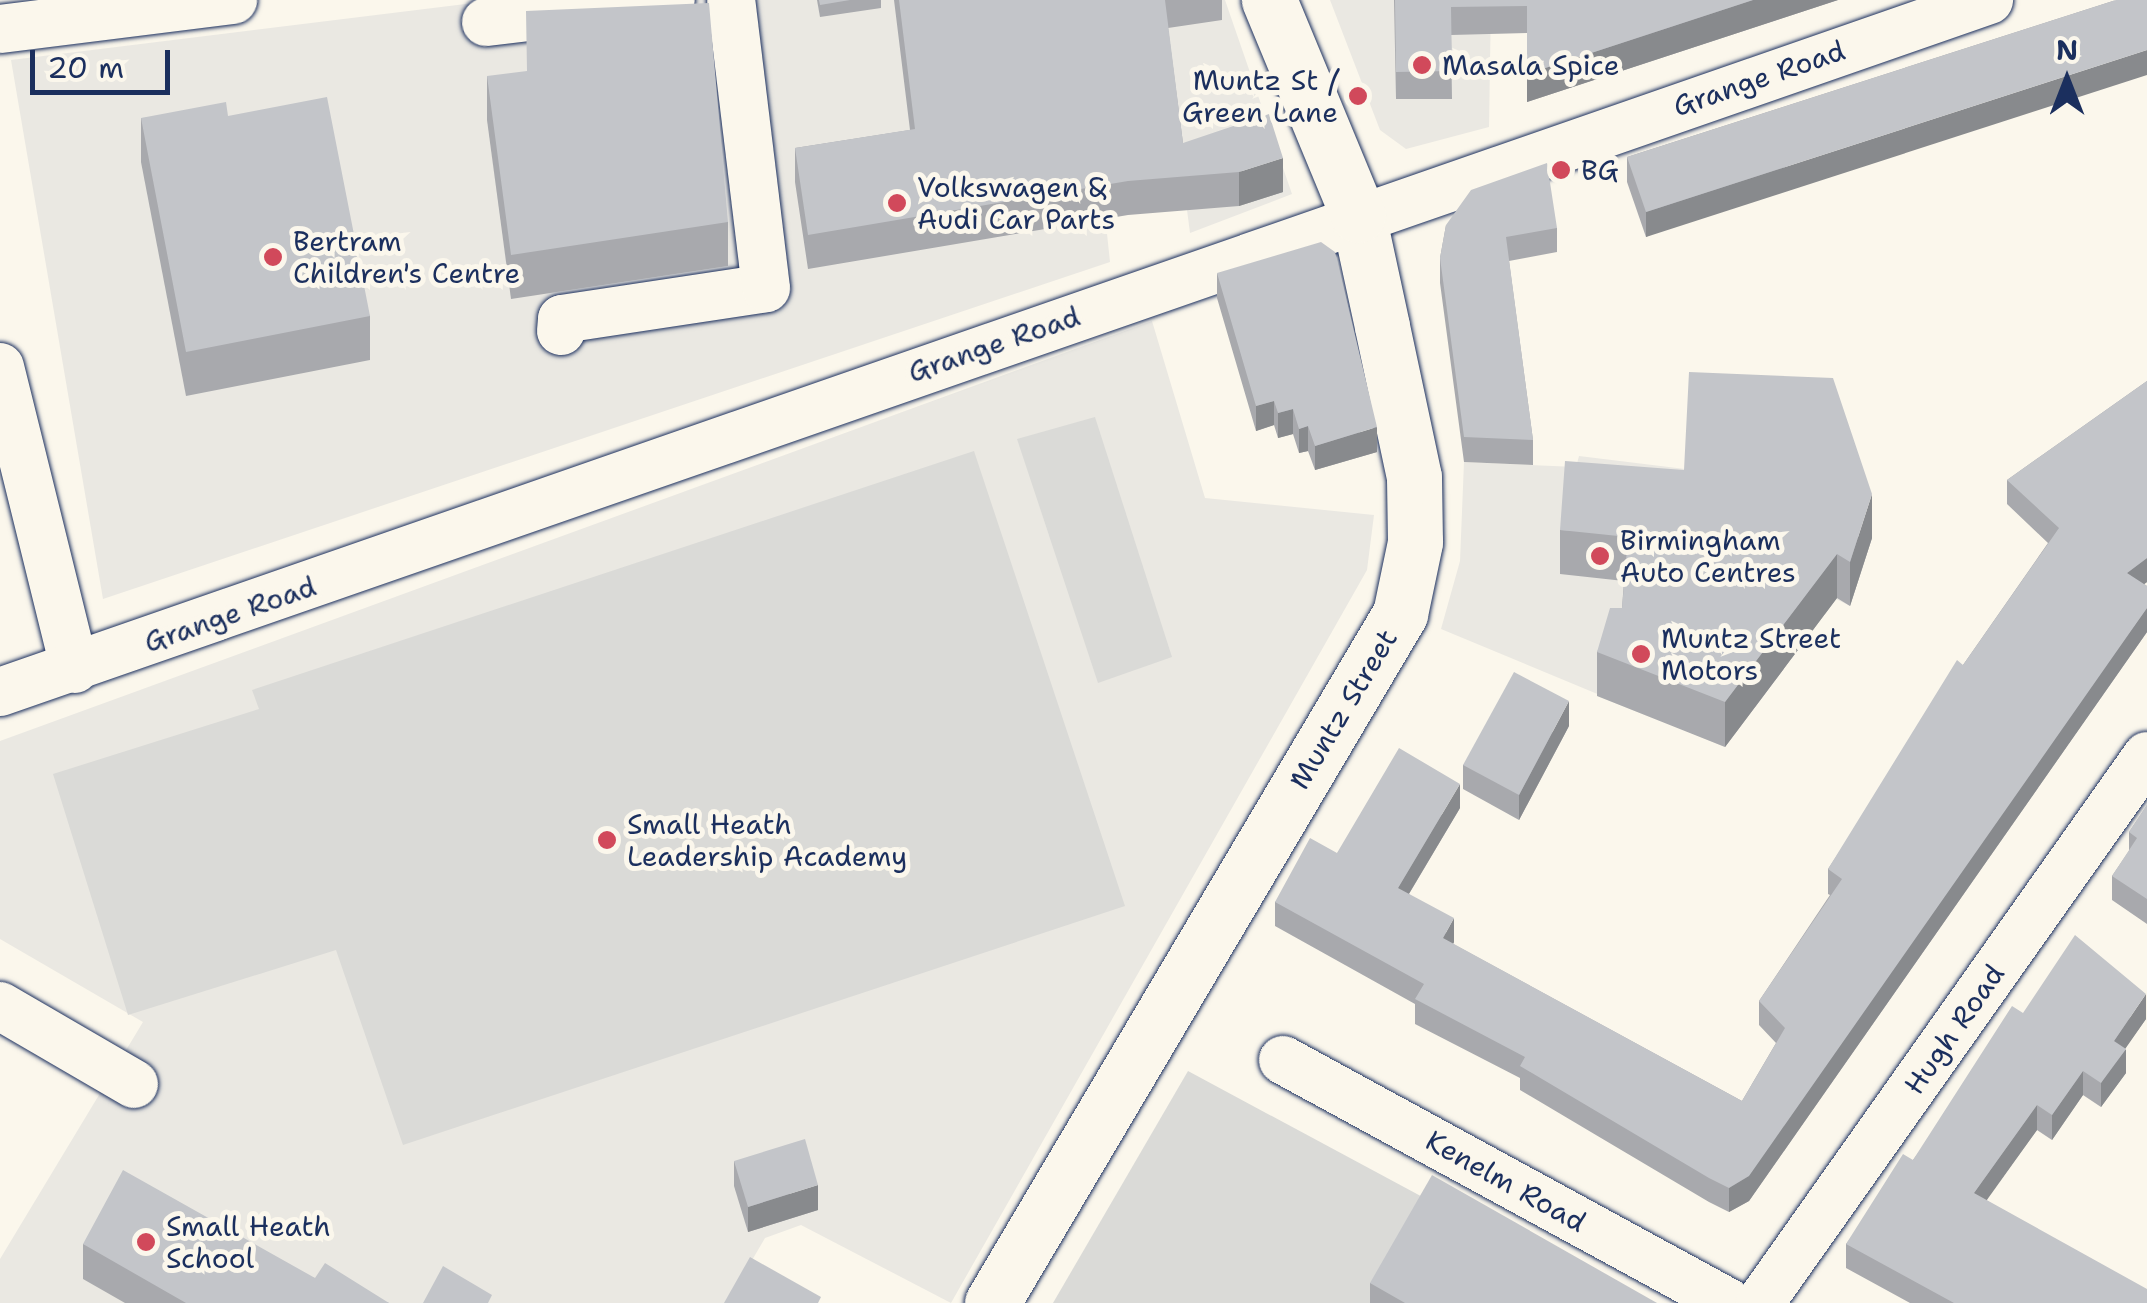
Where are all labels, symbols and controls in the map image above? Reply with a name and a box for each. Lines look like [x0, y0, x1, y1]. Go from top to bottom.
scale bar [35, 30, 175, 92]
north arrow [2017, 30, 2117, 130]
text: N [2056, 31, 2078, 69]
street label: Grange Road [1669, 33, 1849, 123]
text: 20 m [47, 47, 124, 88]
place label: Masala Spice [1442, 48, 1620, 82]
marker: Masala Spice [1411, 54, 1433, 76]
place label: Muntz St / Green Lane [1182, 63, 1338, 129]
marker: Muntz St / Green Lane [1347, 85, 1369, 107]
place label: BG [1581, 153, 1619, 187]
marker: BG [1550, 159, 1572, 181]
place label: Volkswagen & Audi Car Parts [917, 170, 1115, 236]
marker: Volkswagen & Audi Car Parts [886, 192, 908, 214]
place label: Bertram Children's Centre [293, 224, 520, 290]
marker: Bertram Children's Centre [262, 246, 284, 268]
street label: Grange Road [904, 299, 1084, 389]
place label: Birmingham Auto Centres [1620, 523, 1796, 589]
marker: Birmingham Auto Centres [1589, 545, 1611, 567]
street label: Grange Road [140, 569, 320, 659]
place label: Muntz Street Motors [1661, 621, 1841, 687]
street label: Muntz Street [1282, 623, 1404, 795]
marker: Muntz Street Motors [1630, 643, 1652, 665]
place label: Small Heath Leadership Academy [627, 807, 907, 873]
marker: Small Heath Leadership Academy [596, 829, 618, 851]
street label: Hugh Road [1897, 958, 2011, 1100]
street label: Kenelm Road [1420, 1123, 1592, 1239]
place label: Small Heath School [166, 1209, 331, 1275]
marker: Small Heath School [135, 1231, 157, 1253]

